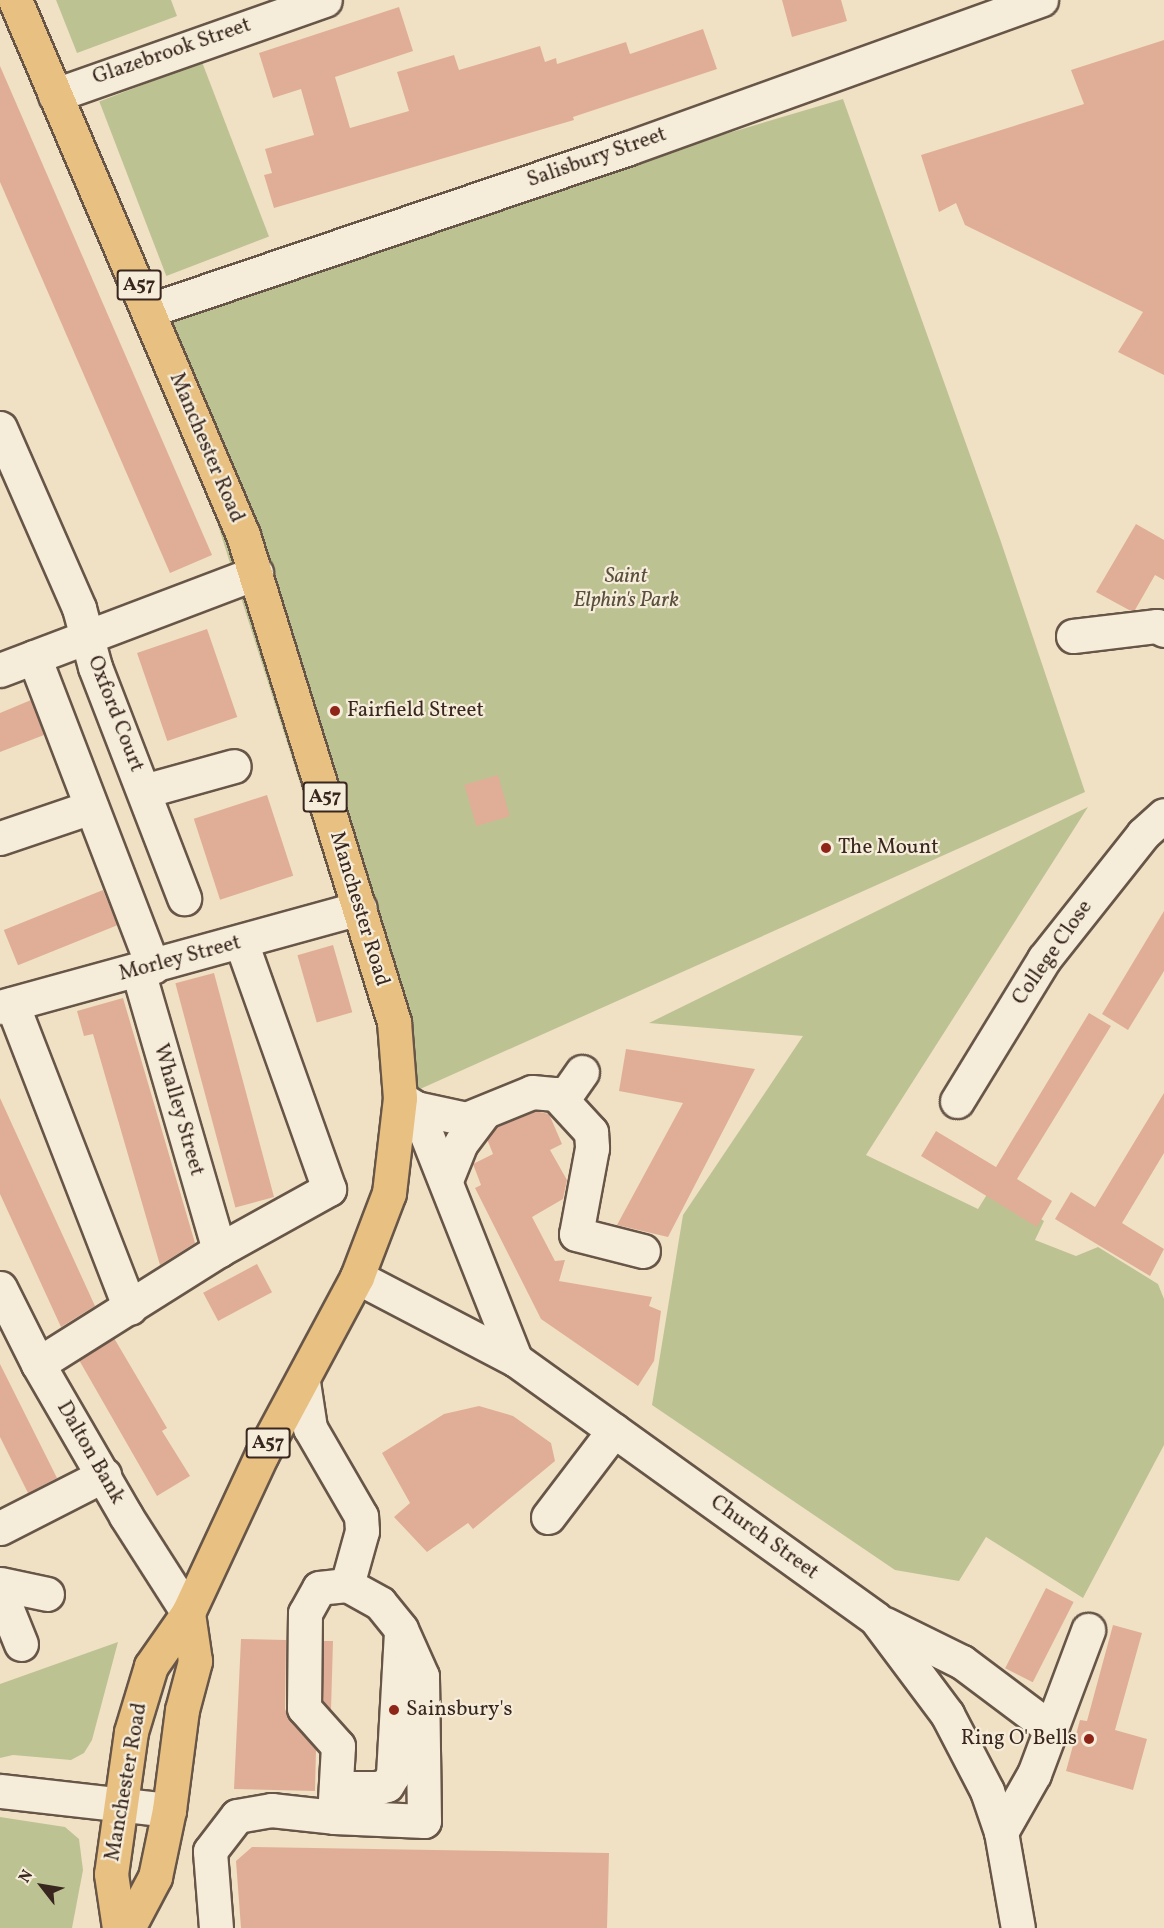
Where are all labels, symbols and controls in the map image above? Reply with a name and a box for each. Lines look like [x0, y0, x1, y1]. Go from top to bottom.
street label: Glazebrook Street [90, 13, 254, 91]
street label: Salisbury Street [524, 122, 670, 194]
road number: A57 [116, 268, 162, 302]
street label: Manchester Road [163, 369, 249, 527]
park label: Saint Elphin's Park [573, 564, 679, 614]
street label: Oxford Court [81, 652, 149, 776]
place label: Fairfield Street [347, 698, 484, 724]
marker: Fairfield Street [328, 704, 342, 718]
road number: A57 [302, 780, 348, 814]
street label: Manchester Road [324, 829, 394, 989]
place label: The Mount [838, 835, 939, 861]
marker: The Mount [819, 841, 833, 855]
street label: College Close [1008, 896, 1098, 1010]
street label: Morley Street [116, 931, 244, 987]
street label: Whalley Street [147, 1041, 209, 1179]
street label: Dalton Bank [50, 1397, 130, 1509]
road number: A57 [246, 1426, 290, 1460]
street label: Church Street [705, 1490, 823, 1586]
place label: Sainsbury's [406, 1697, 513, 1723]
street label: Manchester Road [101, 1701, 153, 1863]
marker: Sainsbury's [387, 1703, 401, 1717]
place label: Ring O' Bells [961, 1726, 1077, 1752]
marker: Ring O' Bells [1082, 1732, 1096, 1746]
north arrow [12, 1856, 72, 1916]
text: N [14, 1866, 39, 1887]

